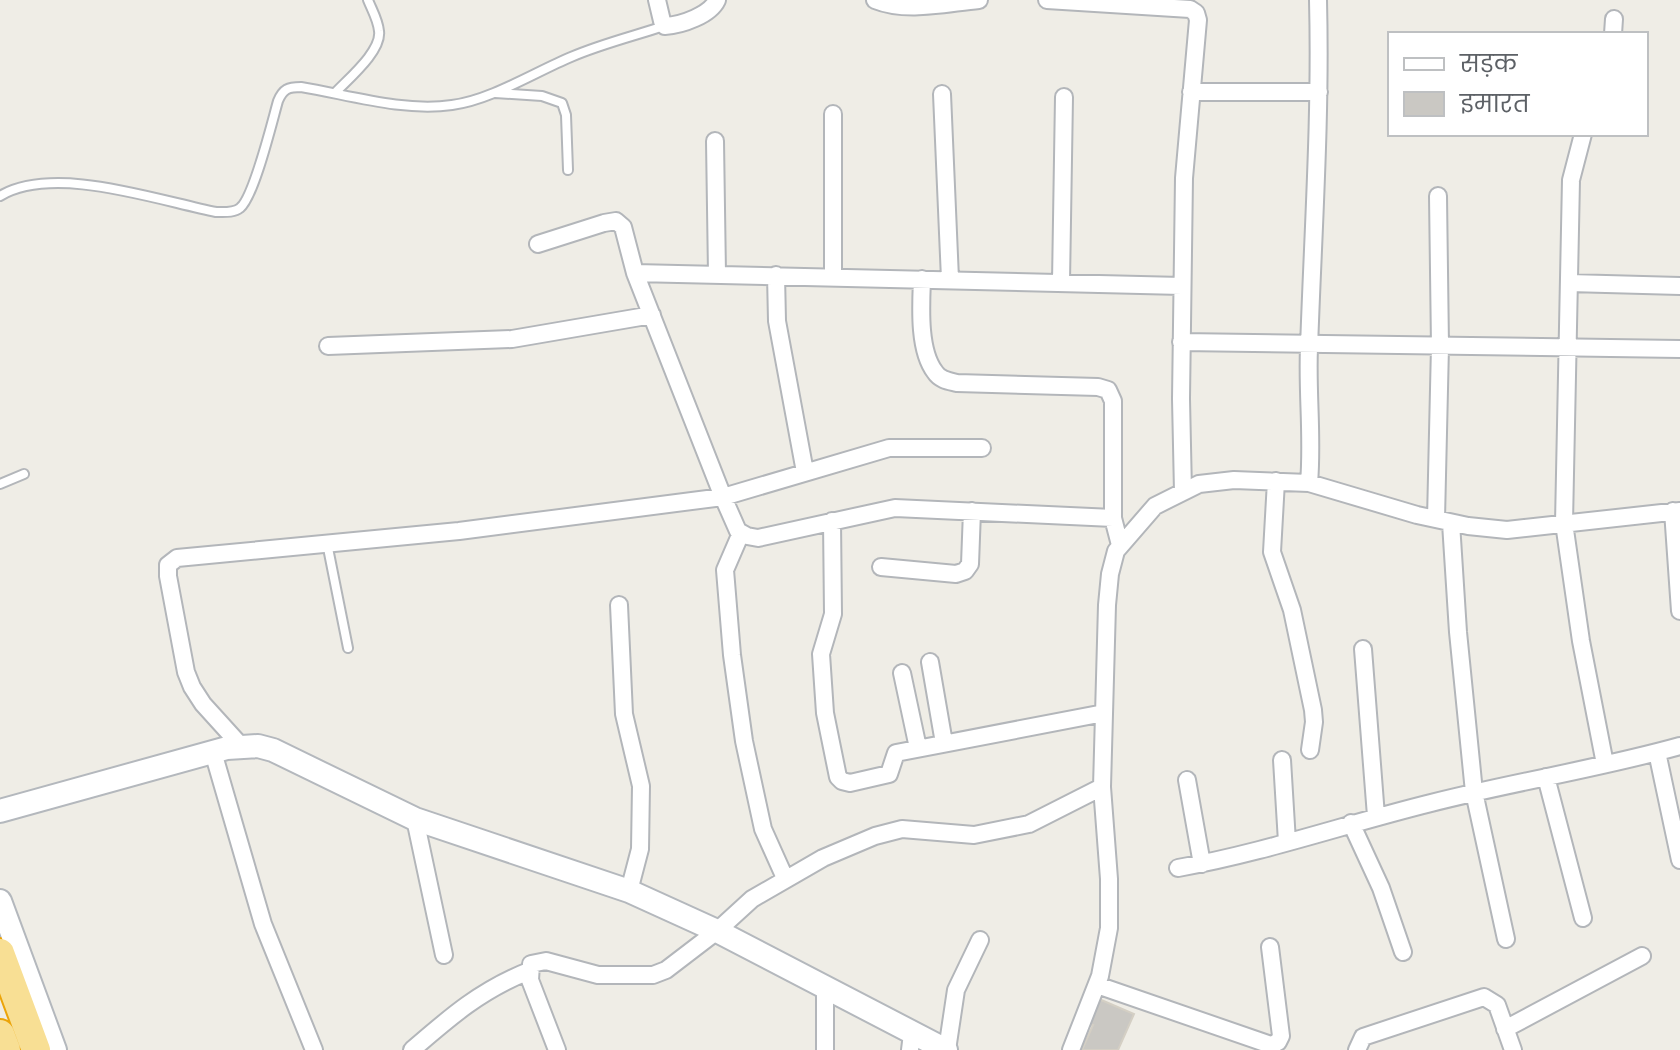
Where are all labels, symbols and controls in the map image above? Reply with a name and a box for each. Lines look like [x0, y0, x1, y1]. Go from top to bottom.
legend [1388, 32, 1648, 136]
text: सड़क [1459, 47, 1518, 80]
text: इमारत [1459, 87, 1531, 120]

